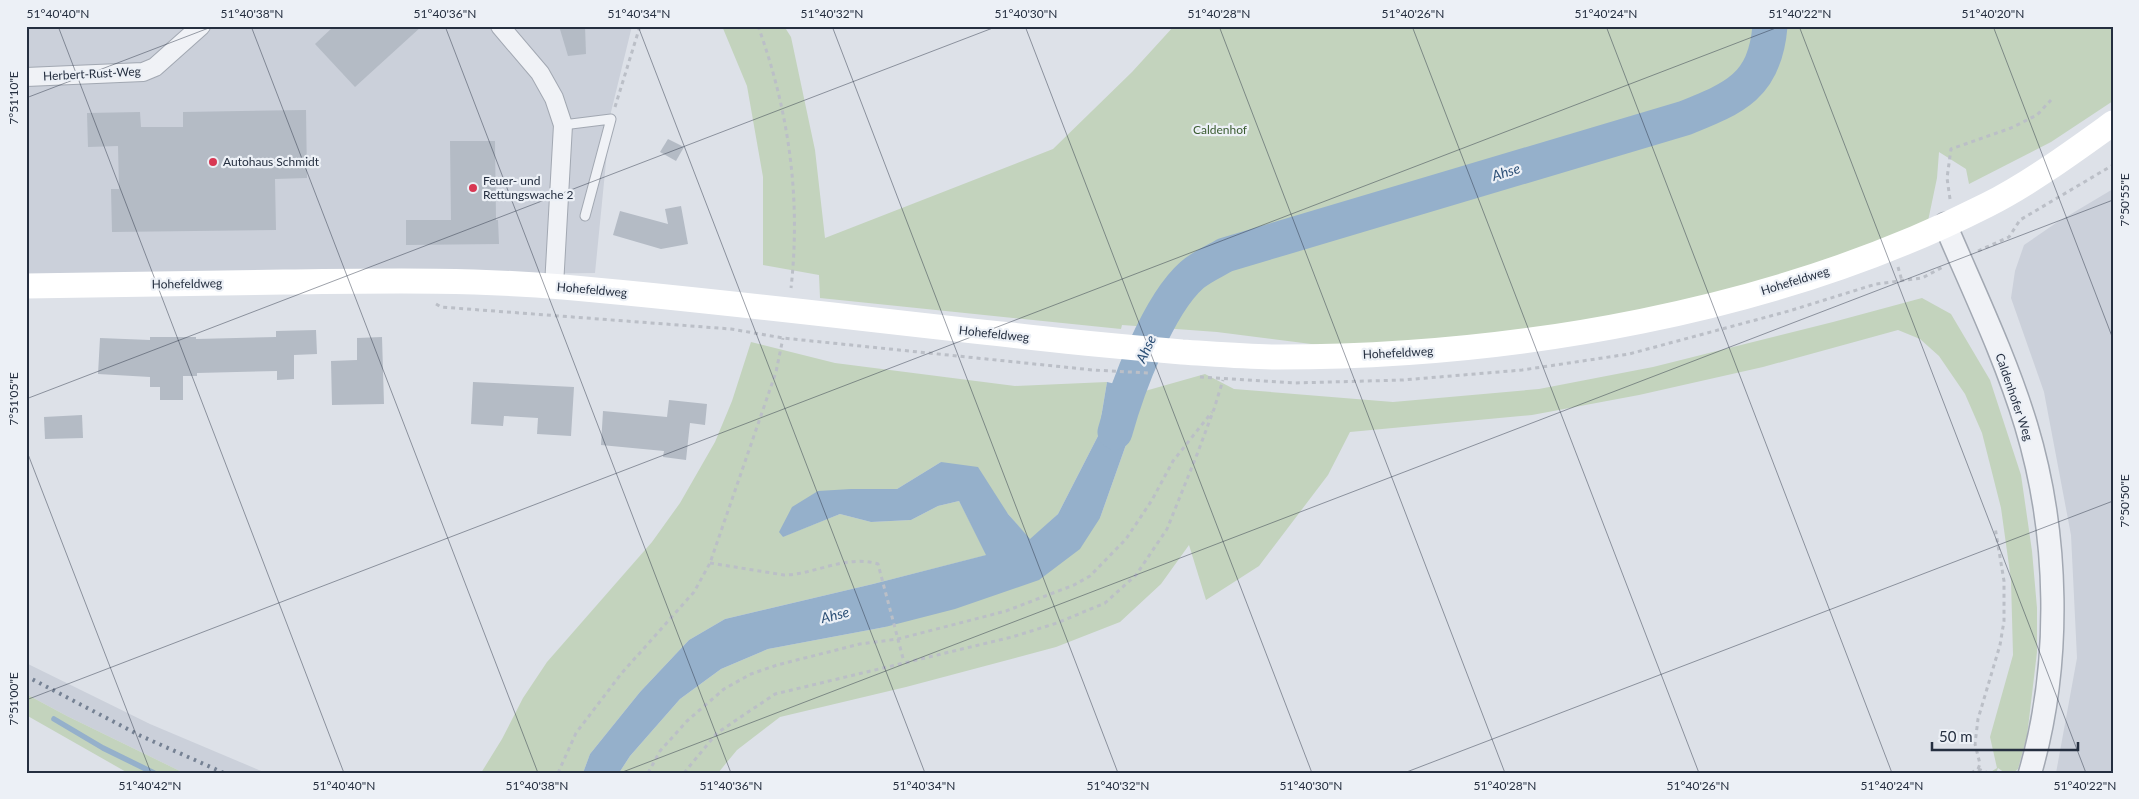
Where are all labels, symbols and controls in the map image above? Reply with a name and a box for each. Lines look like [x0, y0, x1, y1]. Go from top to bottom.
text: 51°40'40"N [27, 6, 89, 21]
text: 51°40'38"N [221, 6, 283, 21]
text: 51°40'36"N [414, 6, 476, 21]
text: 51°40'34"N [608, 6, 670, 21]
text: 51°40'32"N [801, 6, 863, 21]
text: 51°40'30"N [995, 6, 1057, 21]
text: 51°40'28"N [1188, 6, 1250, 21]
text: 51°40'26"N [1382, 6, 1444, 21]
text: 51°40'24"N [1575, 6, 1637, 21]
text: 51°40'22"N [1769, 6, 1831, 21]
text: 51°40'20"N [1962, 6, 2024, 21]
street label: Herbert-Rust-Weg [43, 63, 141, 84]
text: 7°51'10"E [6, 71, 21, 125]
park label: Caldenhof [1193, 122, 1248, 137]
place label: Autohaus Schmidt [223, 154, 320, 169]
marker: Autohaus Schmidt [207, 156, 219, 168]
water label: Ahse [1489, 159, 1522, 184]
place label: Feuer- und Rettungswache 2 [483, 173, 574, 202]
text: 7°50'55"E [2117, 173, 2132, 227]
marker: Feuer- und Rettungswache 2 [467, 182, 479, 194]
street label: Hohefeldweg [1759, 263, 1831, 298]
street label: Hohefeldweg [152, 275, 222, 292]
street label: Hohefeldweg [556, 279, 628, 300]
street label: Hohefeldweg [958, 322, 1030, 345]
water label: Ahse [1131, 332, 1159, 366]
street label: Hohefeldweg [1362, 343, 1434, 362]
street label: Caldenhofer Weg [1992, 351, 2036, 443]
text: 7°51'05"E [6, 372, 21, 426]
text: 7°50'50"E [2117, 474, 2132, 528]
water label: Ahse [818, 603, 851, 626]
text: 7°51'00"E [6, 672, 21, 726]
scale bar [1932, 719, 2078, 751]
text: 50 m [1939, 727, 1973, 745]
text: 51°40'42"N [119, 778, 181, 793]
text: 51°40'40"N [313, 778, 375, 793]
text: 51°40'38"N [506, 778, 568, 793]
text: 51°40'36"N [700, 778, 762, 793]
text: 51°40'34"N [893, 778, 955, 793]
text: 51°40'32"N [1087, 778, 1149, 793]
text: 51°40'30"N [1280, 778, 1342, 793]
text: 51°40'28"N [1474, 778, 1536, 793]
text: 51°40'26"N [1667, 778, 1729, 793]
text: 51°40'24"N [1861, 778, 1923, 793]
text: 51°40'22"N [2054, 778, 2116, 793]

